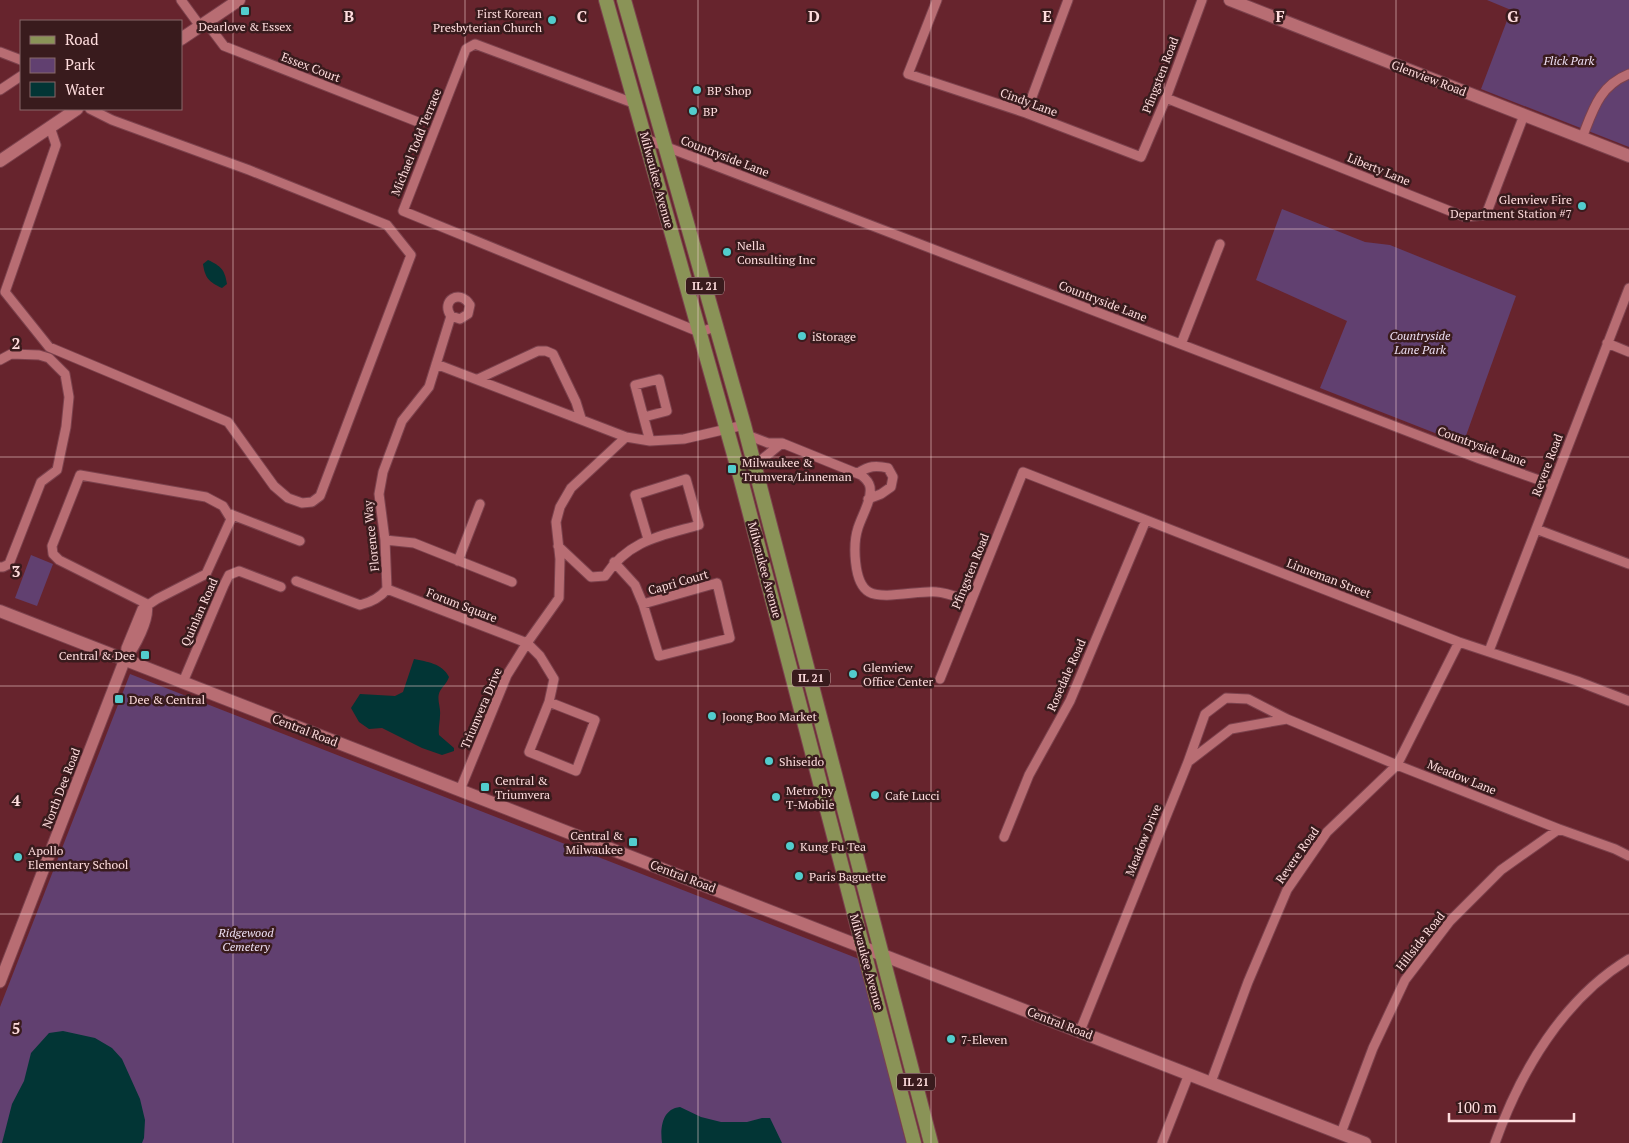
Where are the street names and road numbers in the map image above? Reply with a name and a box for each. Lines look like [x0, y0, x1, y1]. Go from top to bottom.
street label: Pfingsten Road [1139, 35, 1182, 115]
street label: Essex Court [279, 49, 343, 85]
street label: Glenview Road [1389, 57, 1469, 99]
street label: Cindy Lane [998, 85, 1060, 119]
street label: Michael Todd Terrace [388, 86, 444, 198]
street label: Milwaukee Avenue [637, 130, 677, 230]
street label: Countryside Lane [679, 132, 771, 180]
street label: Liberty Lane [1345, 150, 1413, 188]
street label: Countryside Lane [1057, 277, 1149, 325]
road number: IL 21 [686, 278, 724, 294]
street label: Countryside Lane [1435, 423, 1529, 469]
street label: Revere Road [1528, 431, 1566, 498]
street label: Florence Way [360, 499, 382, 572]
street label: Milwaukee Avenue [745, 520, 785, 620]
street label: Pfingsten Road [948, 531, 992, 611]
street label: Linneman Street [1285, 555, 1374, 601]
street label: Capri Court [646, 566, 710, 598]
street label: Quinlan Road [177, 575, 221, 648]
street label: Forum Square [425, 585, 499, 625]
street label: Rosedale Road [1043, 636, 1089, 713]
street label: Triumvera Drive [457, 665, 505, 751]
road number: IL 21 [792, 670, 830, 686]
street label: Central Road [270, 711, 340, 749]
street label: North Dee Road [39, 745, 83, 830]
street label: Meadow Lane [1425, 756, 1499, 798]
street label: Meadow Drive [1122, 802, 1164, 878]
street label: Revere Road [1272, 824, 1322, 886]
street label: Central Road [648, 857, 718, 895]
street label: Hillside Road [1392, 908, 1448, 973]
street label: Milwaukee Avenue [847, 912, 887, 1012]
street label: Central Road [1025, 1004, 1095, 1042]
road number: IL 21 [897, 1074, 935, 1090]

